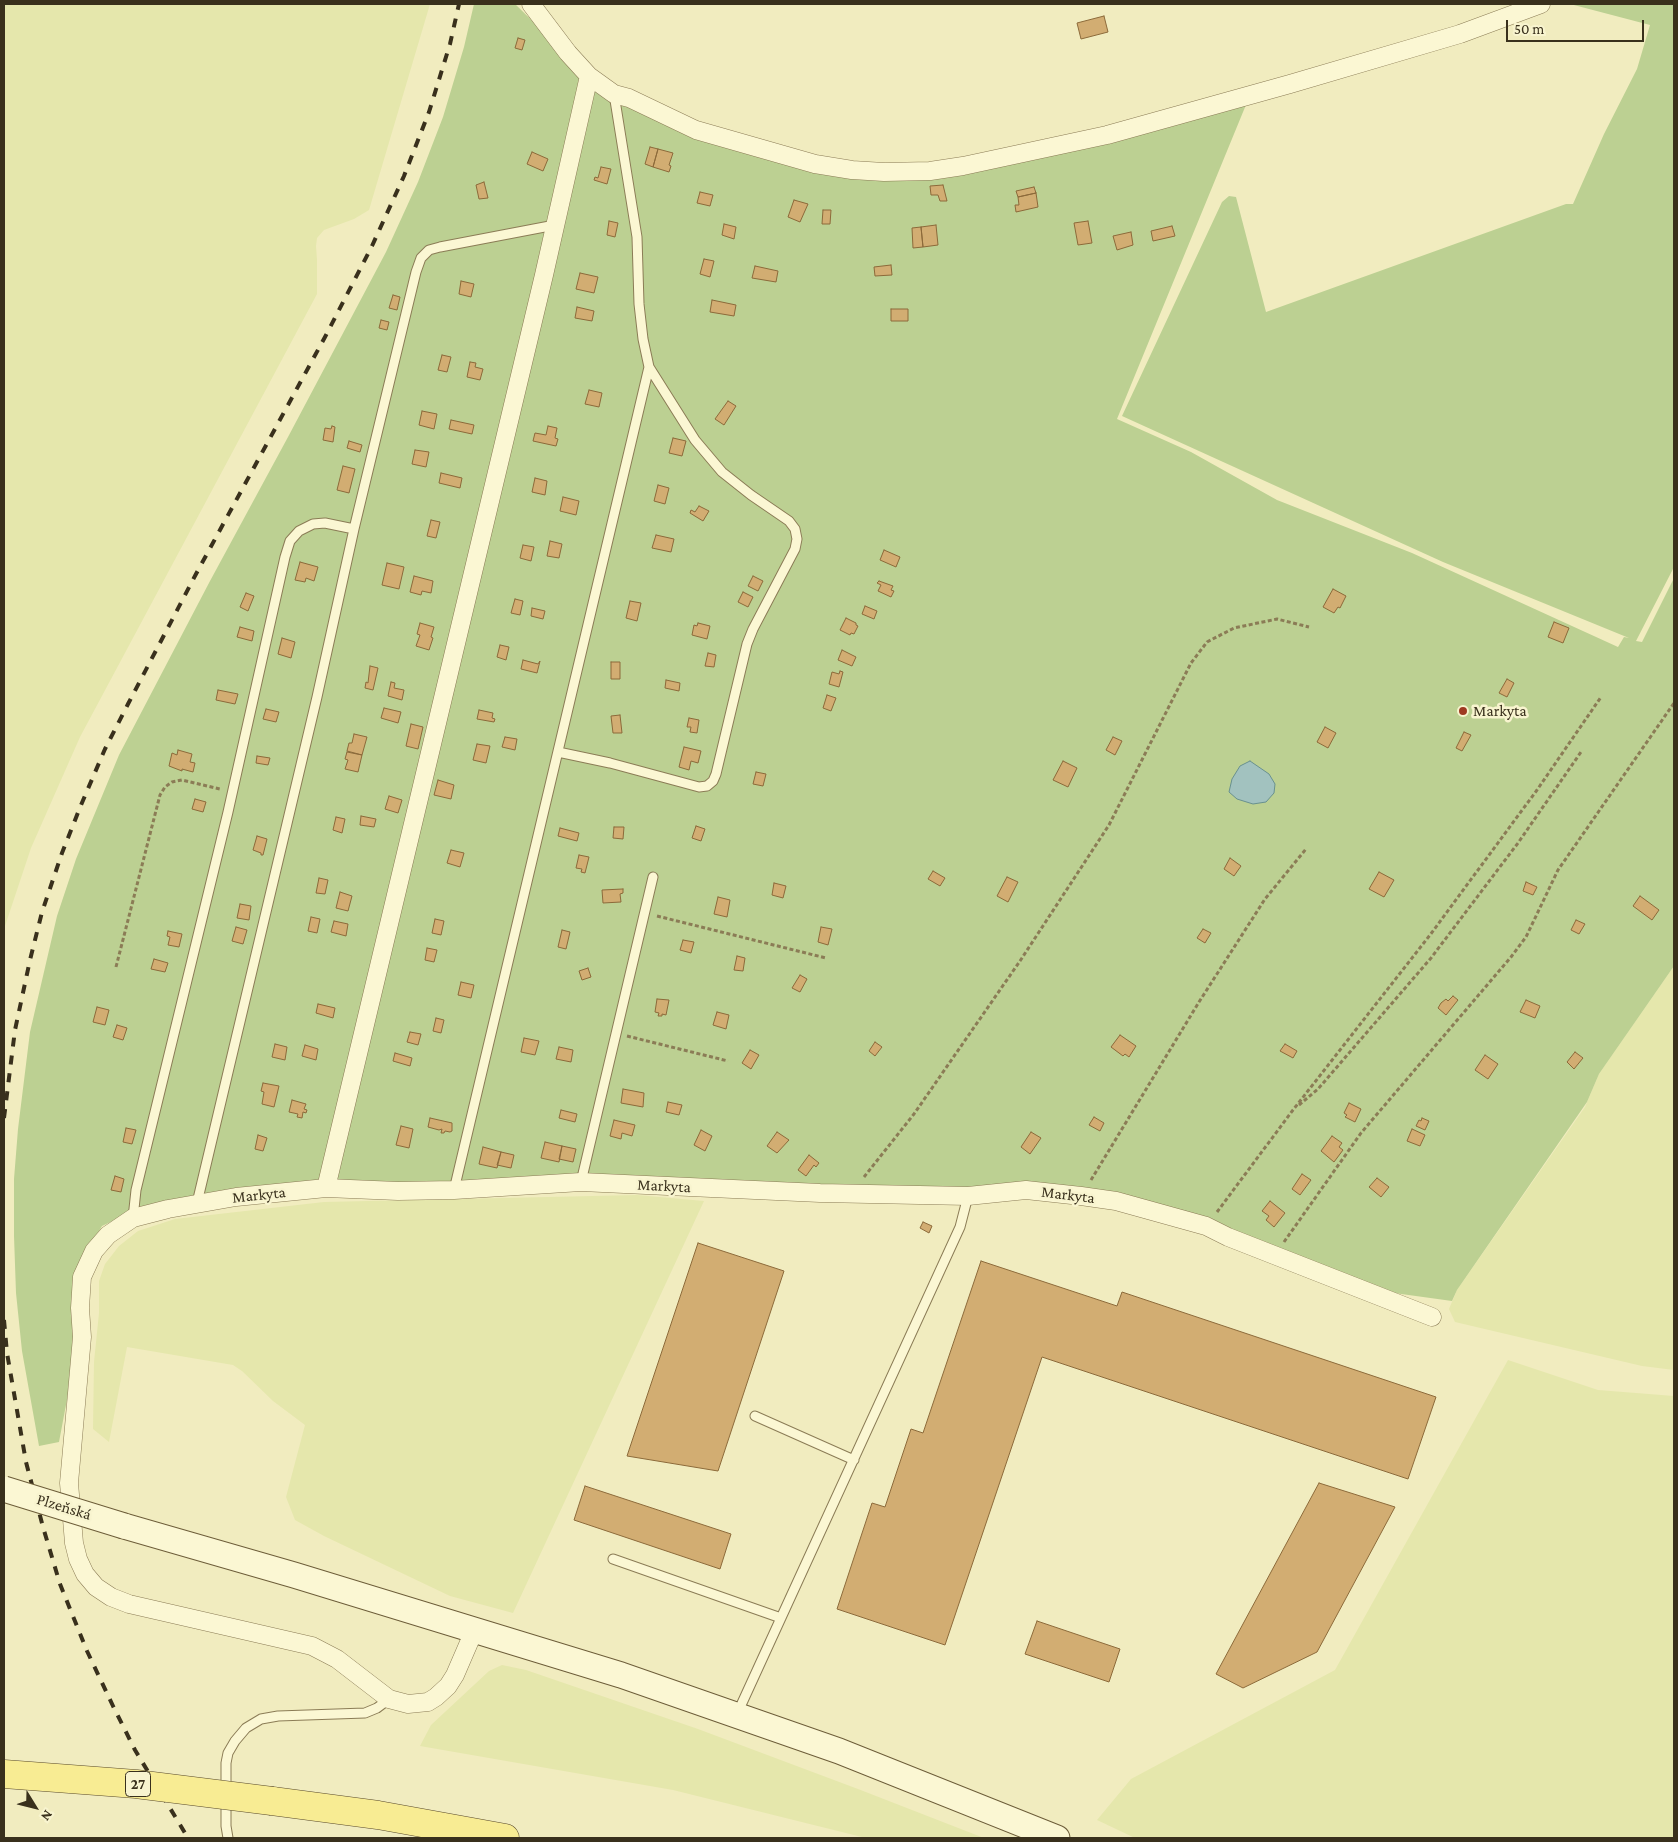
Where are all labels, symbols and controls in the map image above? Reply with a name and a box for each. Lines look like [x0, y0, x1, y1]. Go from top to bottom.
scale bar [1508, 10, 1646, 42]
text: 50 m [1514, 21, 1544, 37]
place label: Markyta [1473, 701, 1527, 721]
marker: Markyta [1457, 705, 1469, 717]
street label: Markyta [637, 1175, 691, 1197]
street label: Markyta [1040, 1182, 1096, 1208]
street label: Markyta [231, 1183, 287, 1207]
street label: Plzeňská [34, 1490, 94, 1524]
road number: 27 [126, 1772, 150, 1796]
north arrow [10, 1782, 60, 1832]
text: N [38, 1807, 56, 1824]

